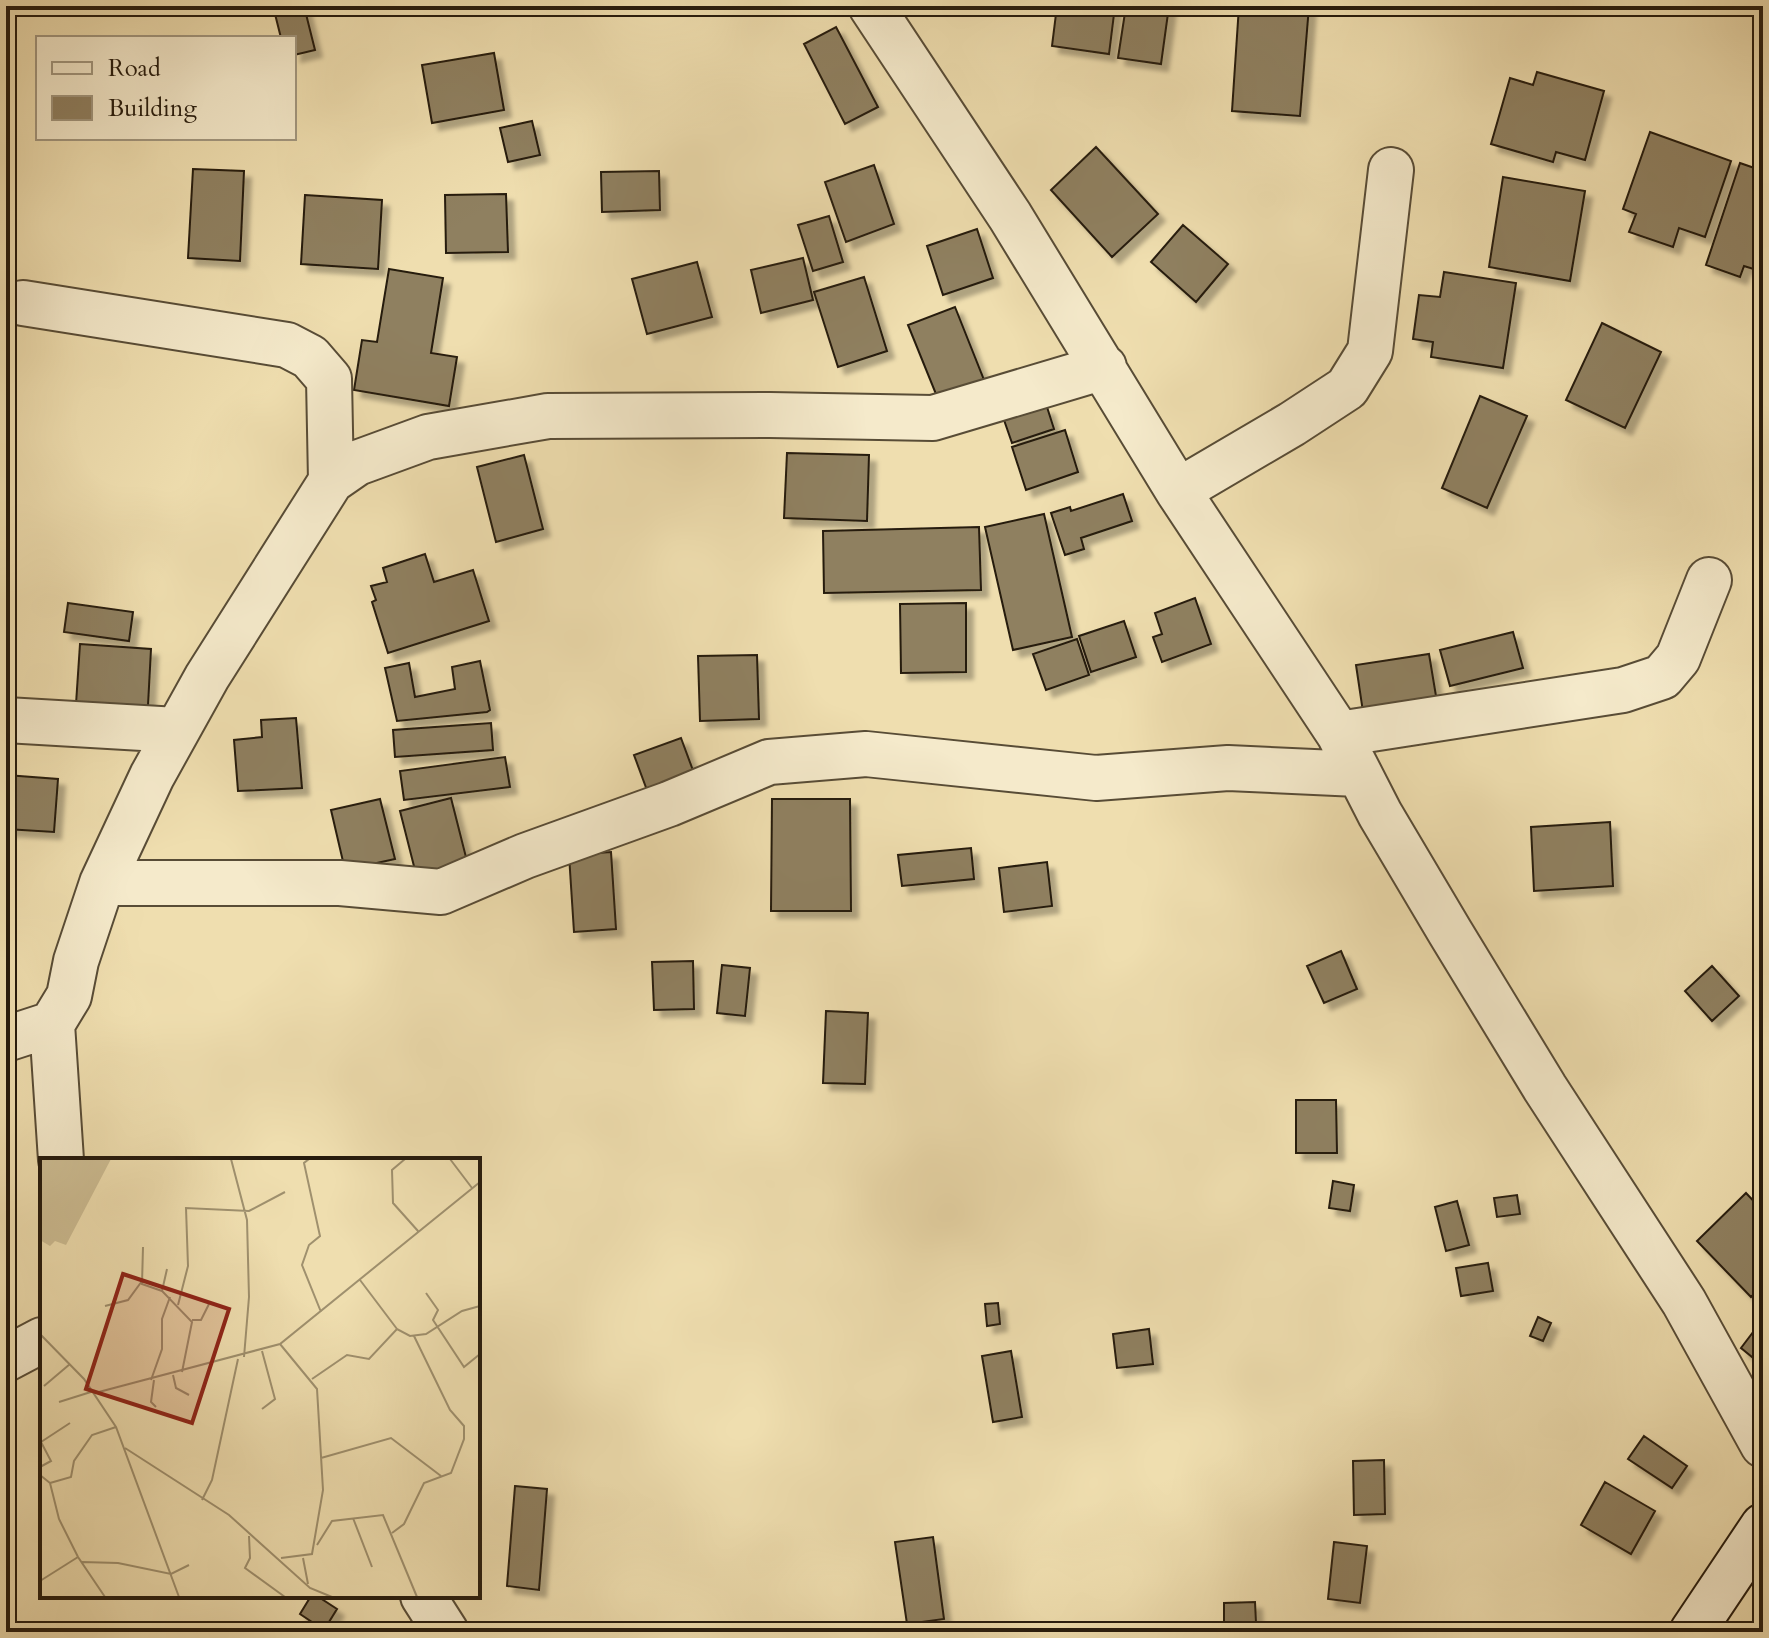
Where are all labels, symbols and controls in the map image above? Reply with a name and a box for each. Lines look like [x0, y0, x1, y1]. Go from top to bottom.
legend [36, 36, 296, 140]
text: Road [108, 52, 161, 85]
text: Building [108, 92, 198, 125]
inset map [40, 1158, 480, 1598]

